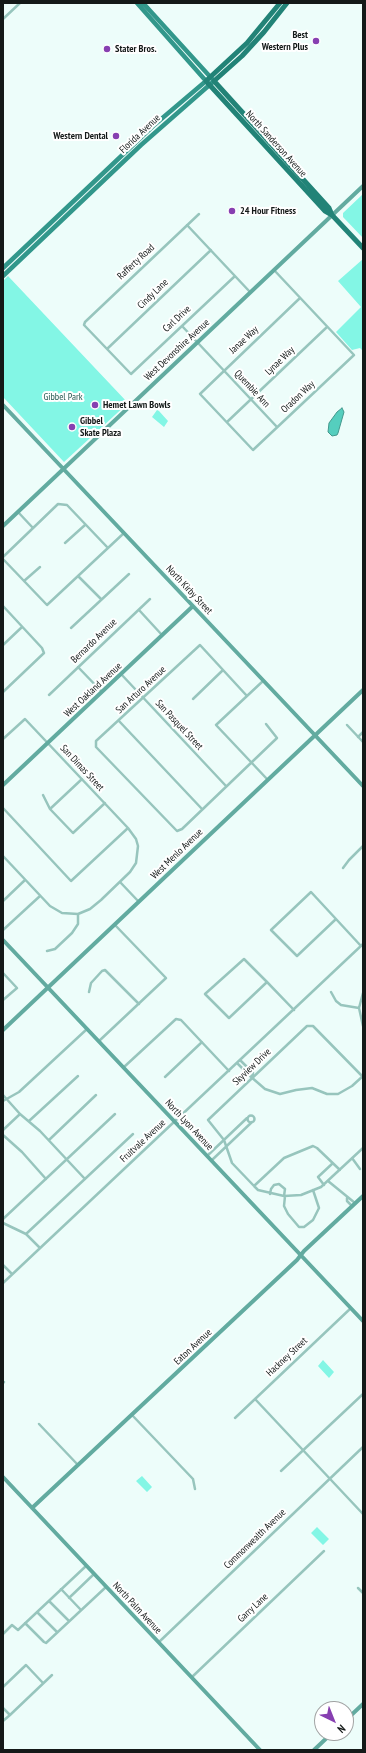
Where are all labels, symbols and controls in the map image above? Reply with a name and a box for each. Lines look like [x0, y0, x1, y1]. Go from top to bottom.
place label: Best Western Plus [262, 29, 308, 52]
marker: Best Western Plus [311, 36, 321, 46]
place label: Stater Bros. [115, 43, 156, 55]
marker: Stater Bros. [102, 44, 112, 54]
street label: North Sanderson Avenue [243, 108, 309, 180]
street label: Florida Avenue [117, 112, 163, 156]
place label: Western Dental [53, 130, 108, 142]
marker: Western Dental [111, 131, 121, 141]
place label: 24 Hour Fitness [240, 205, 296, 217]
marker: 24 Hour Fitness [227, 206, 237, 216]
street label: Rafferty Road [115, 242, 157, 282]
street label: Cindy Lane [135, 277, 171, 311]
street label: Carl Drive [161, 303, 193, 335]
street label: West Devonshire Avenue [142, 317, 212, 383]
street label: Janae Way [227, 324, 261, 356]
street label: Lynae Way [263, 344, 297, 378]
street label: Quembie Ann [232, 368, 272, 410]
street label: Oradon Way [279, 378, 317, 416]
park label: Gibbel Park [43, 391, 83, 403]
place label: Hemet Lawn Bowls [103, 399, 171, 411]
marker: Hemet Lawn Bowls [90, 400, 100, 410]
place label: Gibbel Skate Plaza [80, 415, 121, 438]
marker: Gibbel Skate Plaza [67, 422, 77, 432]
street label: North Kirby Street [163, 563, 215, 617]
street label: Bernardo Avenue [69, 616, 119, 666]
street label: West Oakland Avenue [62, 660, 124, 720]
street label: San Arturo Avenue [113, 664, 169, 716]
street label: San Pasquel Street [153, 697, 205, 753]
street label: San Dimas Street [58, 742, 106, 794]
street label: West Menlo Avenue [148, 826, 206, 882]
street label: Skyview Drive [230, 1046, 274, 1088]
street label: North Lyon Avenue [162, 1097, 216, 1153]
street label: Fruitvale Avenue [118, 1117, 168, 1165]
street label: Eaton Avenue [172, 1327, 214, 1367]
street label: Hackney Street [264, 1335, 310, 1379]
street label: Commonwealth Avenue [222, 1506, 288, 1572]
street label: North Palm Avenue [110, 1580, 164, 1636]
street label: Garry Lane [235, 1591, 271, 1625]
north arrow [314, 1701, 354, 1741]
text: N [335, 1722, 348, 1736]

